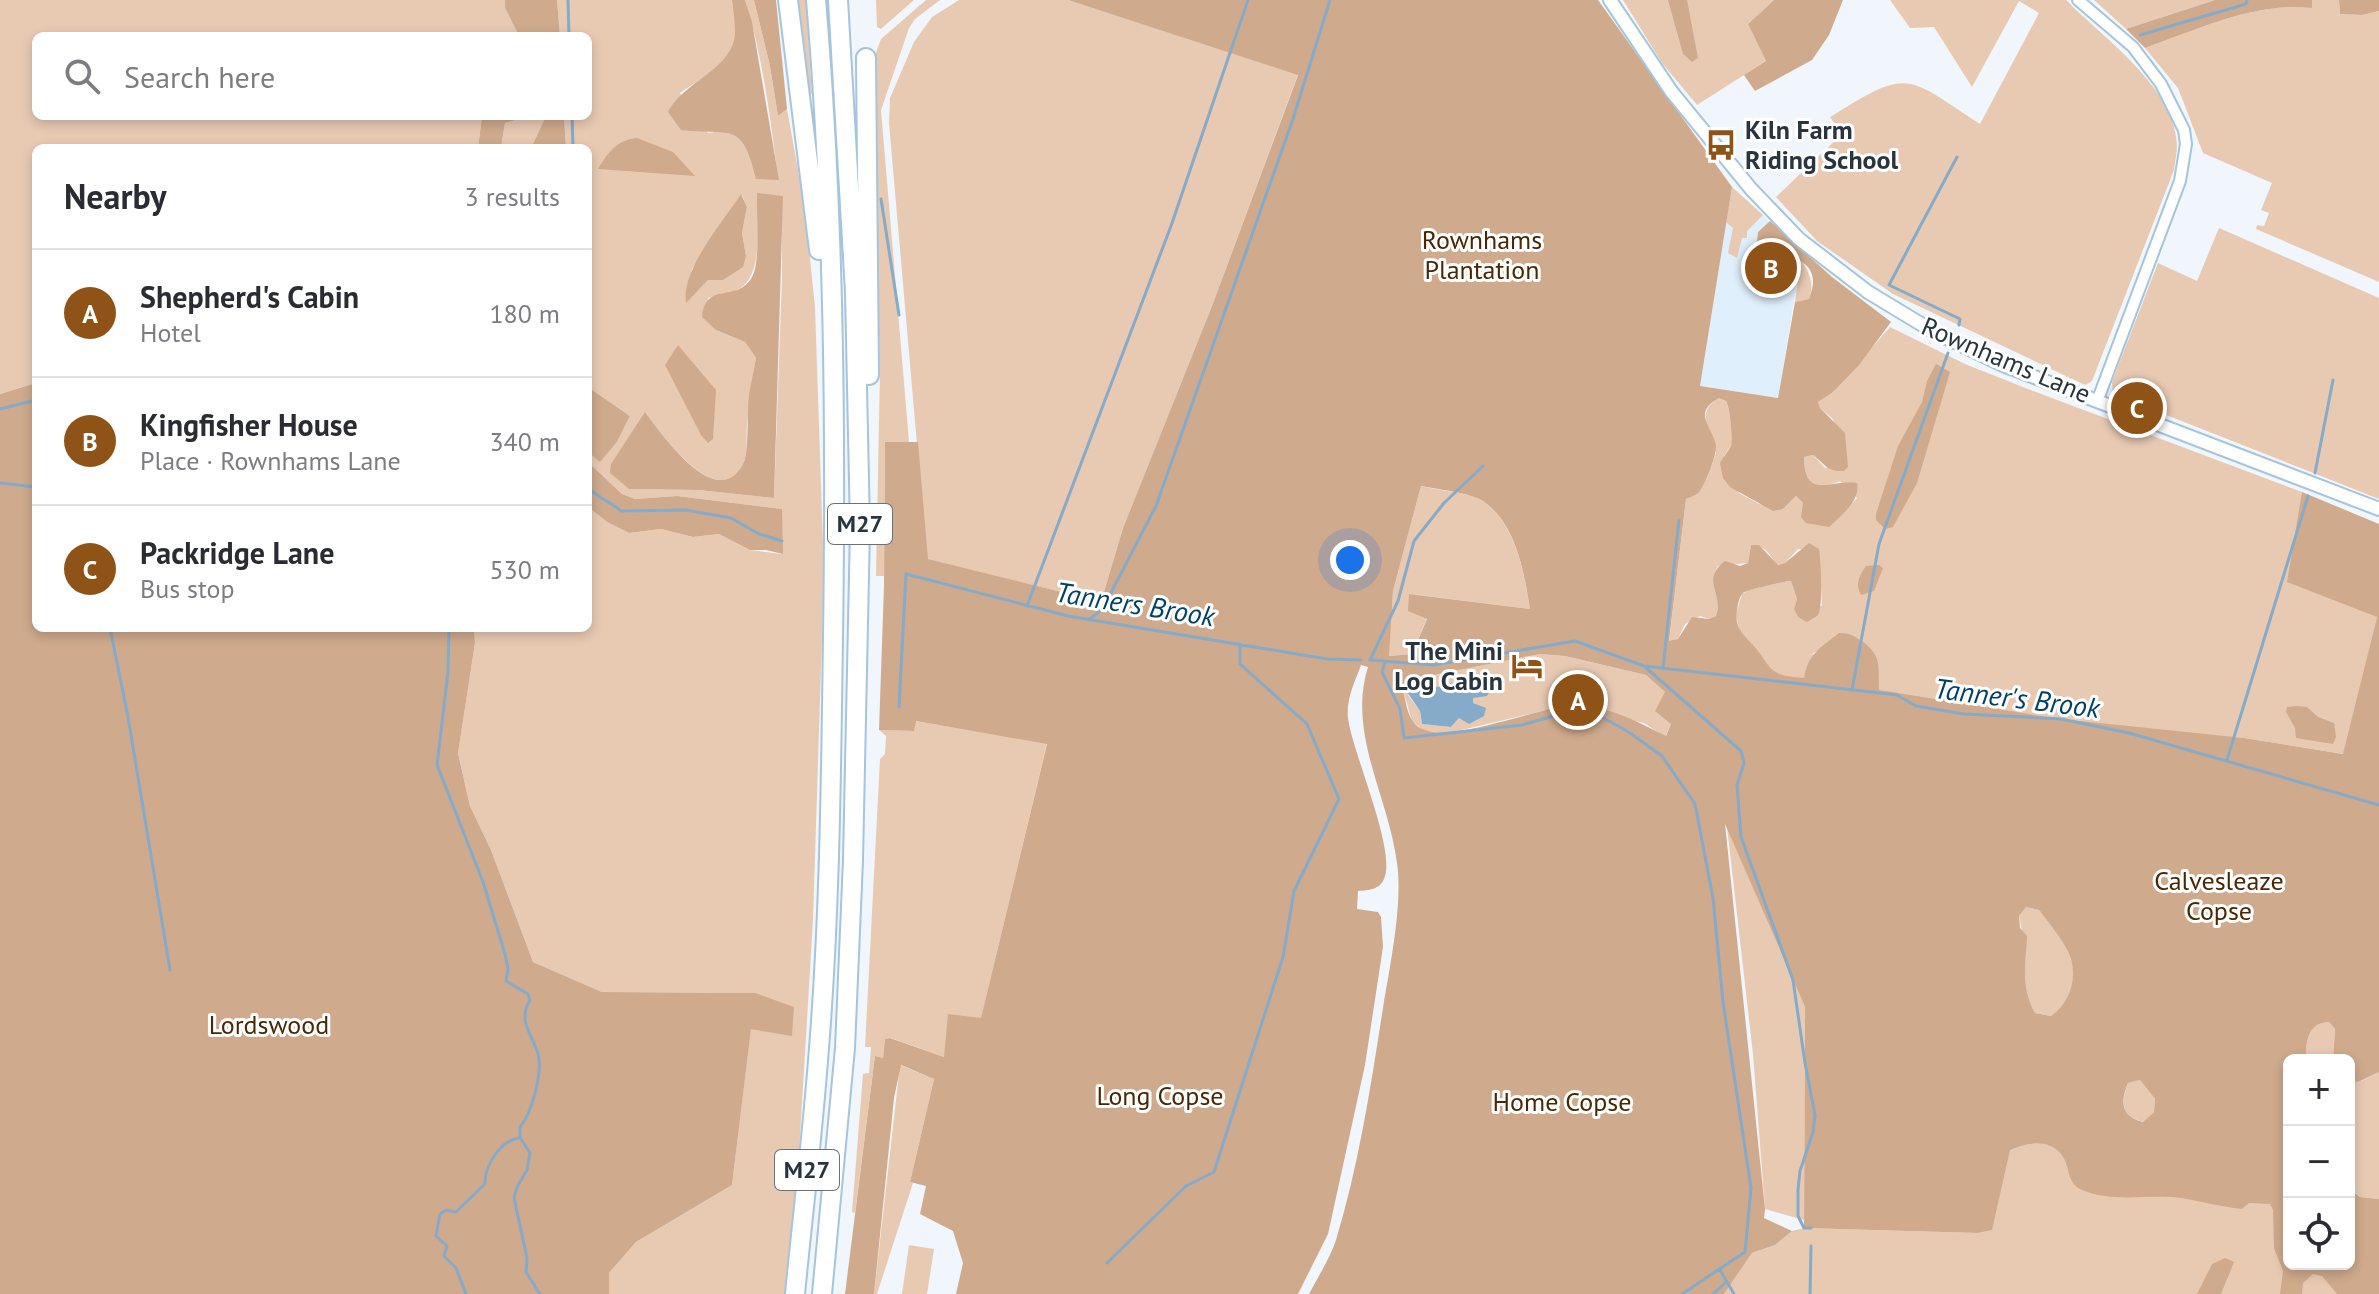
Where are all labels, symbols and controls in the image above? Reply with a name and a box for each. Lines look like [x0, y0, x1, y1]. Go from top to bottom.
search box [32, 32, 592, 120]
icon: search [60, 54, 104, 98]
text: Search here [124, 57, 275, 96]
place label: Kiln Farm Riding School [1745, 113, 1898, 176]
bus stop icon: Kiln Farm Riding School [1704, 128, 1738, 162]
text: Nearby [64, 174, 166, 218]
text: 3 results [465, 180, 560, 213]
park label: Rownhams Plantation [1422, 223, 1542, 286]
pin: B [1745, 238, 1797, 298]
text: Shepherd's Cabin [140, 277, 359, 316]
text: A [82, 297, 98, 330]
text: 180 m [489, 297, 560, 330]
street label: Rownhams Lane [1917, 309, 2096, 410]
text: Hotel [140, 316, 201, 349]
pin: C [2111, 378, 2163, 438]
text: Kingfisher House [140, 405, 358, 444]
text: B [82, 425, 98, 458]
text: 340 m [489, 425, 560, 458]
text: Place · Rownhams Lane [140, 444, 401, 477]
road number: M27 [828, 504, 892, 544]
text: Packridge Lane [140, 533, 334, 572]
your location [1330, 540, 1370, 580]
text: C [83, 553, 97, 586]
text: 530 m [489, 553, 560, 586]
text: Bus stop [140, 572, 235, 605]
water label: Tanners Brook [1053, 573, 1219, 635]
place label: The Mini Log Cabin [1394, 634, 1503, 697]
hotel icon: The Mini Log Cabin [1510, 649, 1544, 683]
water label: Tanner's Brook [1932, 669, 2103, 726]
pin: A [1552, 670, 1604, 730]
park label: Calvesleaze Copse [2154, 864, 2284, 927]
park label: Lordswood [209, 1008, 329, 1041]
map controls [2283, 1054, 2355, 1270]
button: + [2283, 1054, 2355, 1126]
park label: Long Copse [1096, 1079, 1224, 1112]
park label: Home Copse [1493, 1085, 1631, 1118]
button: − [2283, 1126, 2355, 1198]
road number: M27 [775, 1150, 839, 1190]
button: locate [2283, 1198, 2355, 1270]

